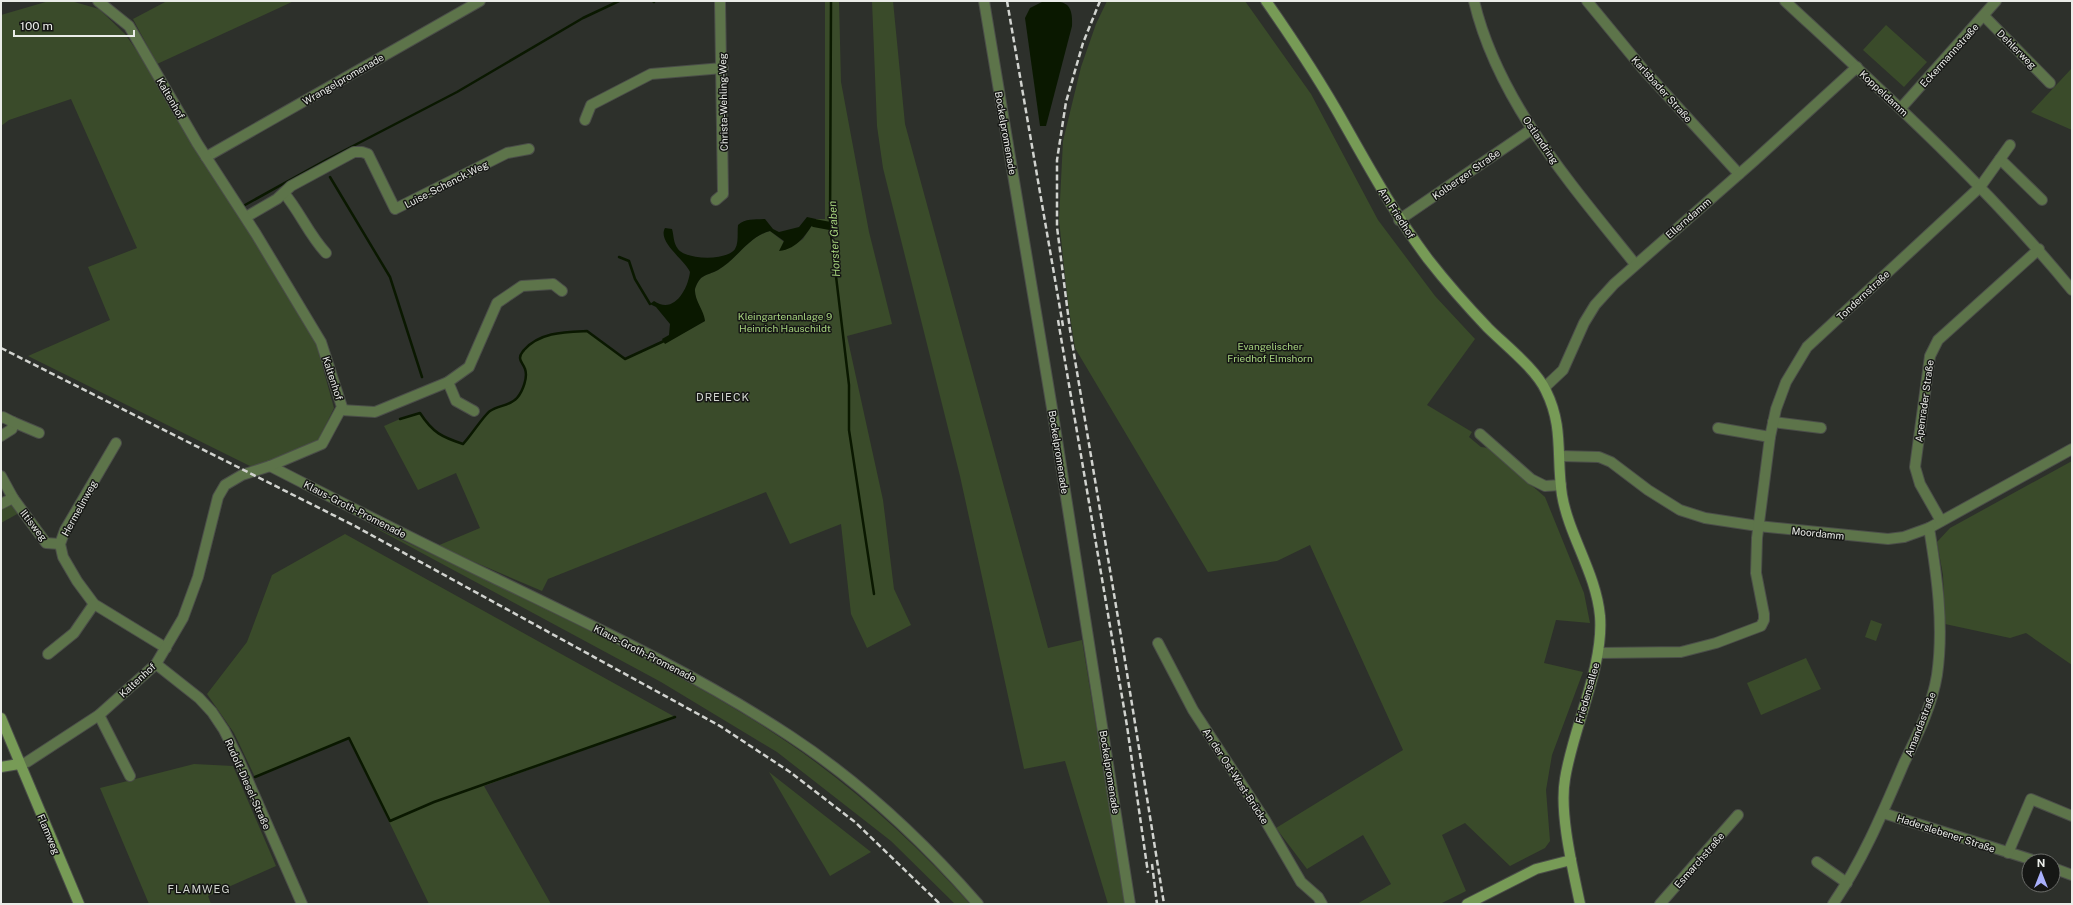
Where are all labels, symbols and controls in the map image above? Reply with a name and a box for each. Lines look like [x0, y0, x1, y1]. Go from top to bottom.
scale bar [14, 12, 134, 38]
text: 100 m [20, 19, 53, 33]
street label: Eckermannstraße [1917, 20, 1981, 89]
street label: Dehlerweg [1995, 27, 2039, 71]
street label: Wrangelpromenade [300, 51, 386, 107]
street label: Christa-Wehling-Weg [716, 53, 730, 151]
street label: Karlsbader Straße [1629, 54, 1695, 125]
street label: Koppeldamm [1857, 68, 1911, 118]
street label: Kaltenhof [154, 75, 188, 121]
street label: Bockelpromenade [993, 90, 1019, 176]
street label: Ostlandring [1521, 114, 1561, 166]
street label: Kolberger Straße [1430, 146, 1502, 202]
street label: Luise-Schenck-Weg [402, 158, 490, 210]
street label: Am Friedhof [1376, 186, 1418, 240]
street label: Ellerndamm [1663, 195, 1713, 241]
water label: Horster Graben [826, 201, 842, 277]
street label: Tondernstraße [1834, 267, 1892, 322]
park label: Kleingartenanlage 9 Heinrich Hauschildt [738, 310, 832, 334]
park label: Evangelischer Friedhof Elmshorn [1227, 340, 1313, 364]
street label: Kaltenhof [320, 355, 346, 401]
street label: Apenrader Straße [1912, 359, 1936, 443]
district label: DREIECK [696, 391, 750, 403]
street label: Bockelpromenade [1046, 409, 1072, 495]
street label: Hermelinweg [59, 478, 99, 538]
street label: Klaus-Groth-Promenade [302, 478, 409, 540]
street label: Iltisweg [18, 507, 50, 543]
street label: Moordamm [1791, 524, 1845, 542]
street label: Klaus-Groth-Promenade [592, 622, 699, 684]
street label: Kaltenhof [116, 660, 158, 700]
street label: Friedensallee [1573, 661, 1602, 725]
street label: Amandastraße [1902, 690, 1938, 758]
street label: An der Ost-West-Brücke [1200, 726, 1272, 826]
street label: Bockelpromenade [1097, 729, 1123, 815]
street label: Rudolf-Diesel-Straße [223, 737, 274, 831]
street label: Haderslebener Straße [1895, 811, 1997, 855]
street label: Flamweg [35, 812, 63, 856]
street label: Esmarchstraße [1672, 829, 1727, 890]
north arrow [2021, 853, 2061, 893]
text: N [2037, 857, 2045, 869]
district label: FLAMWEG [168, 883, 230, 895]

